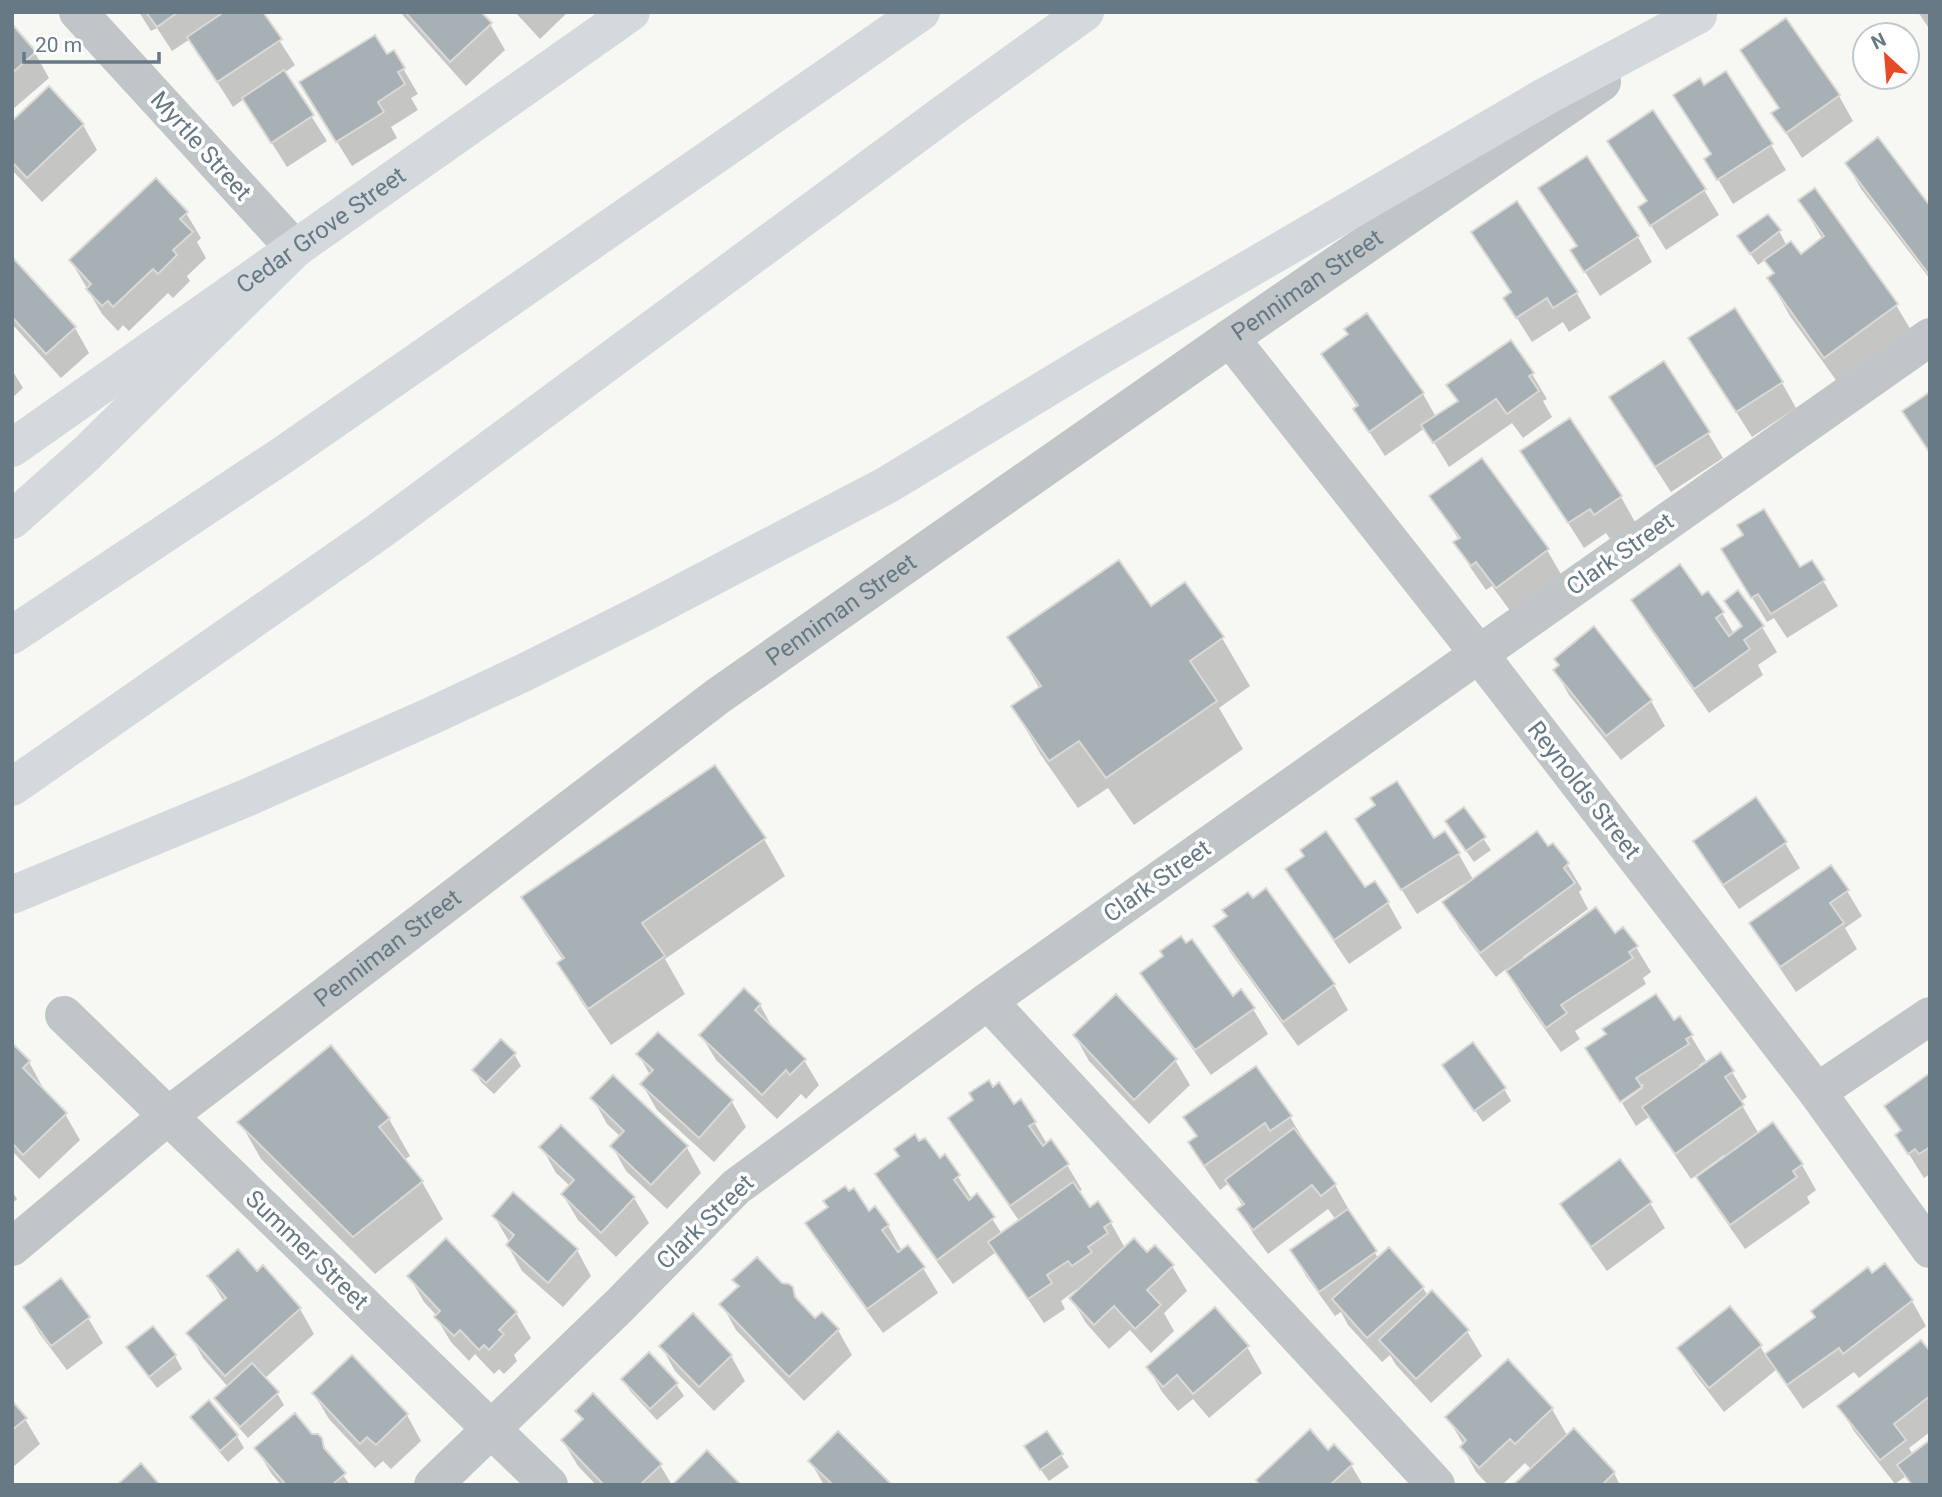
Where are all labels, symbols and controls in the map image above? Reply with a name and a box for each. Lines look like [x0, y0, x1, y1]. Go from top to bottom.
scale bar [24, 21, 159, 65]
north arrow [1851, 21, 1921, 91]
text: N [1868, 28, 1890, 54]
text: 20 m [35, 33, 82, 57]
street label: Myrtle Street [145, 86, 257, 206]
street label: Cedar Grove Street [231, 161, 411, 299]
street label: Penniman Street [1226, 223, 1388, 347]
street label: Clark Street [1561, 507, 1679, 601]
street label: Penniman Street [761, 548, 922, 672]
street label: Reynolds Street [1522, 716, 1646, 864]
street label: Clark Street [1098, 834, 1216, 928]
street label: Penniman Street [309, 883, 466, 1013]
street label: Clark Street [651, 1169, 759, 1275]
street label: Summer Street [240, 1184, 374, 1316]

